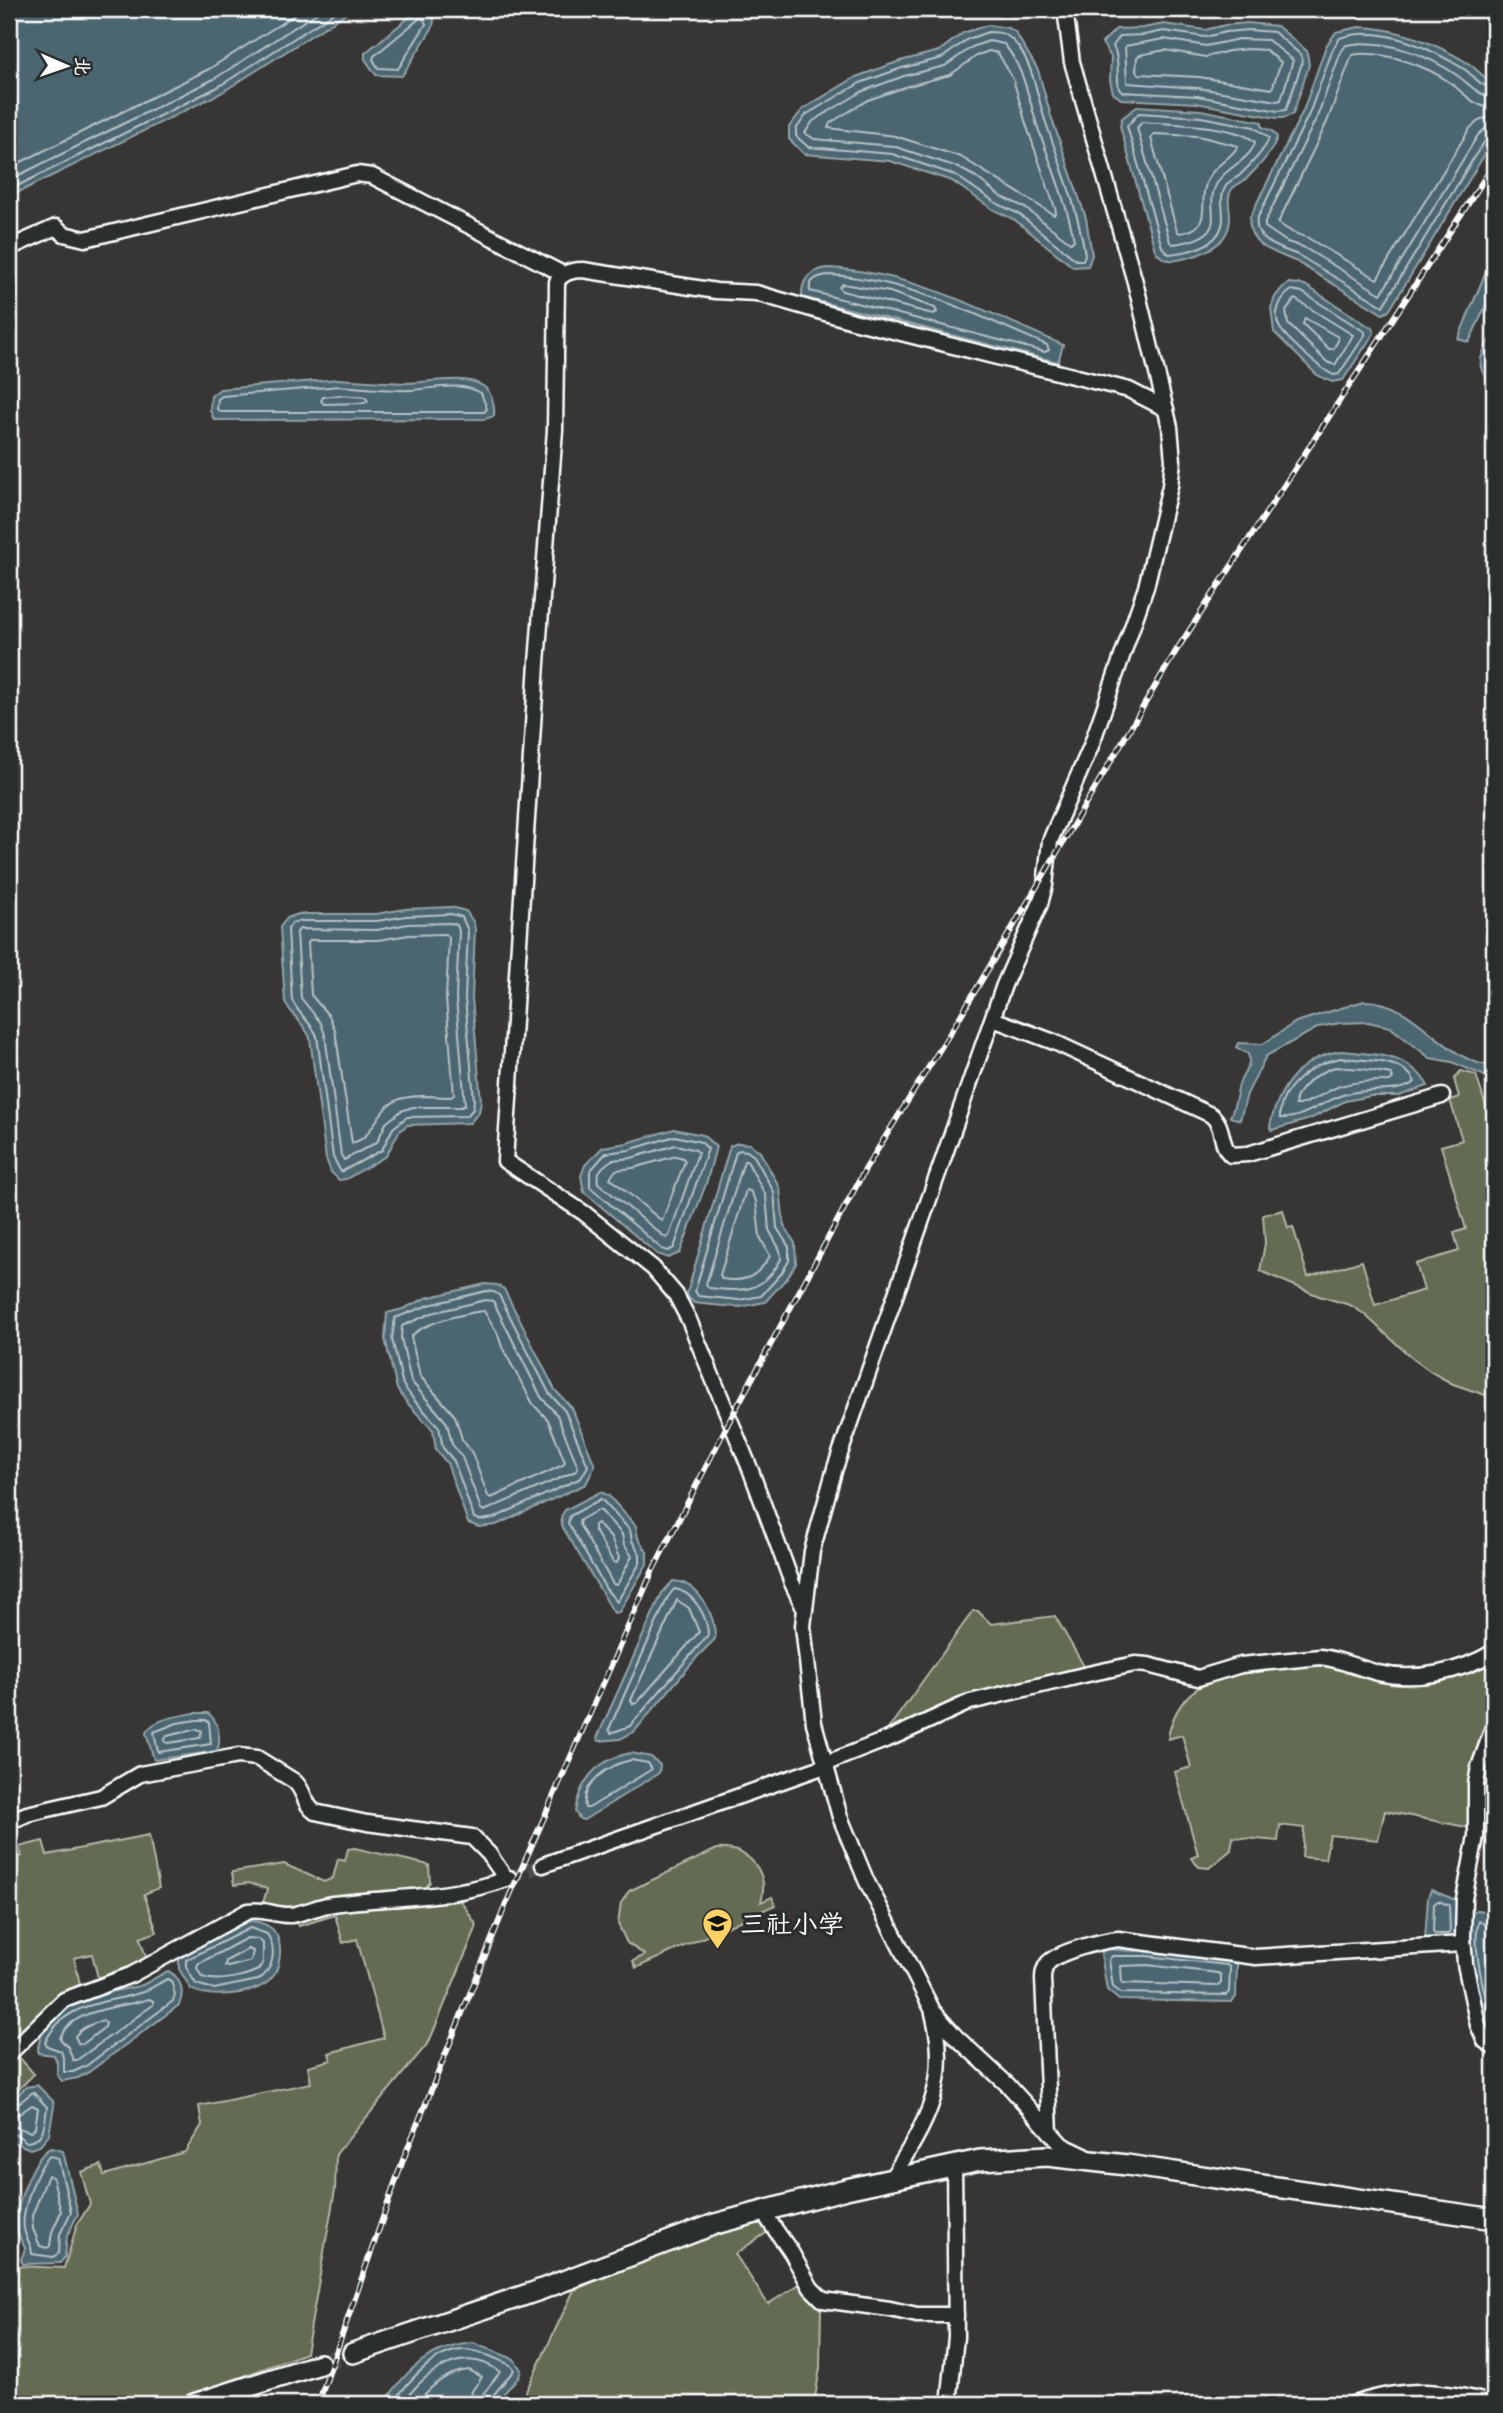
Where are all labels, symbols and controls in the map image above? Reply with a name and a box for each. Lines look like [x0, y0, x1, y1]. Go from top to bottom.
north arrow [32, 32, 102, 102]
text: 北 [70, 57, 95, 77]
place label: 三社小学 [740, 1906, 844, 1941]
school or university icon: 三社小学 [700, 1907, 734, 1951]

